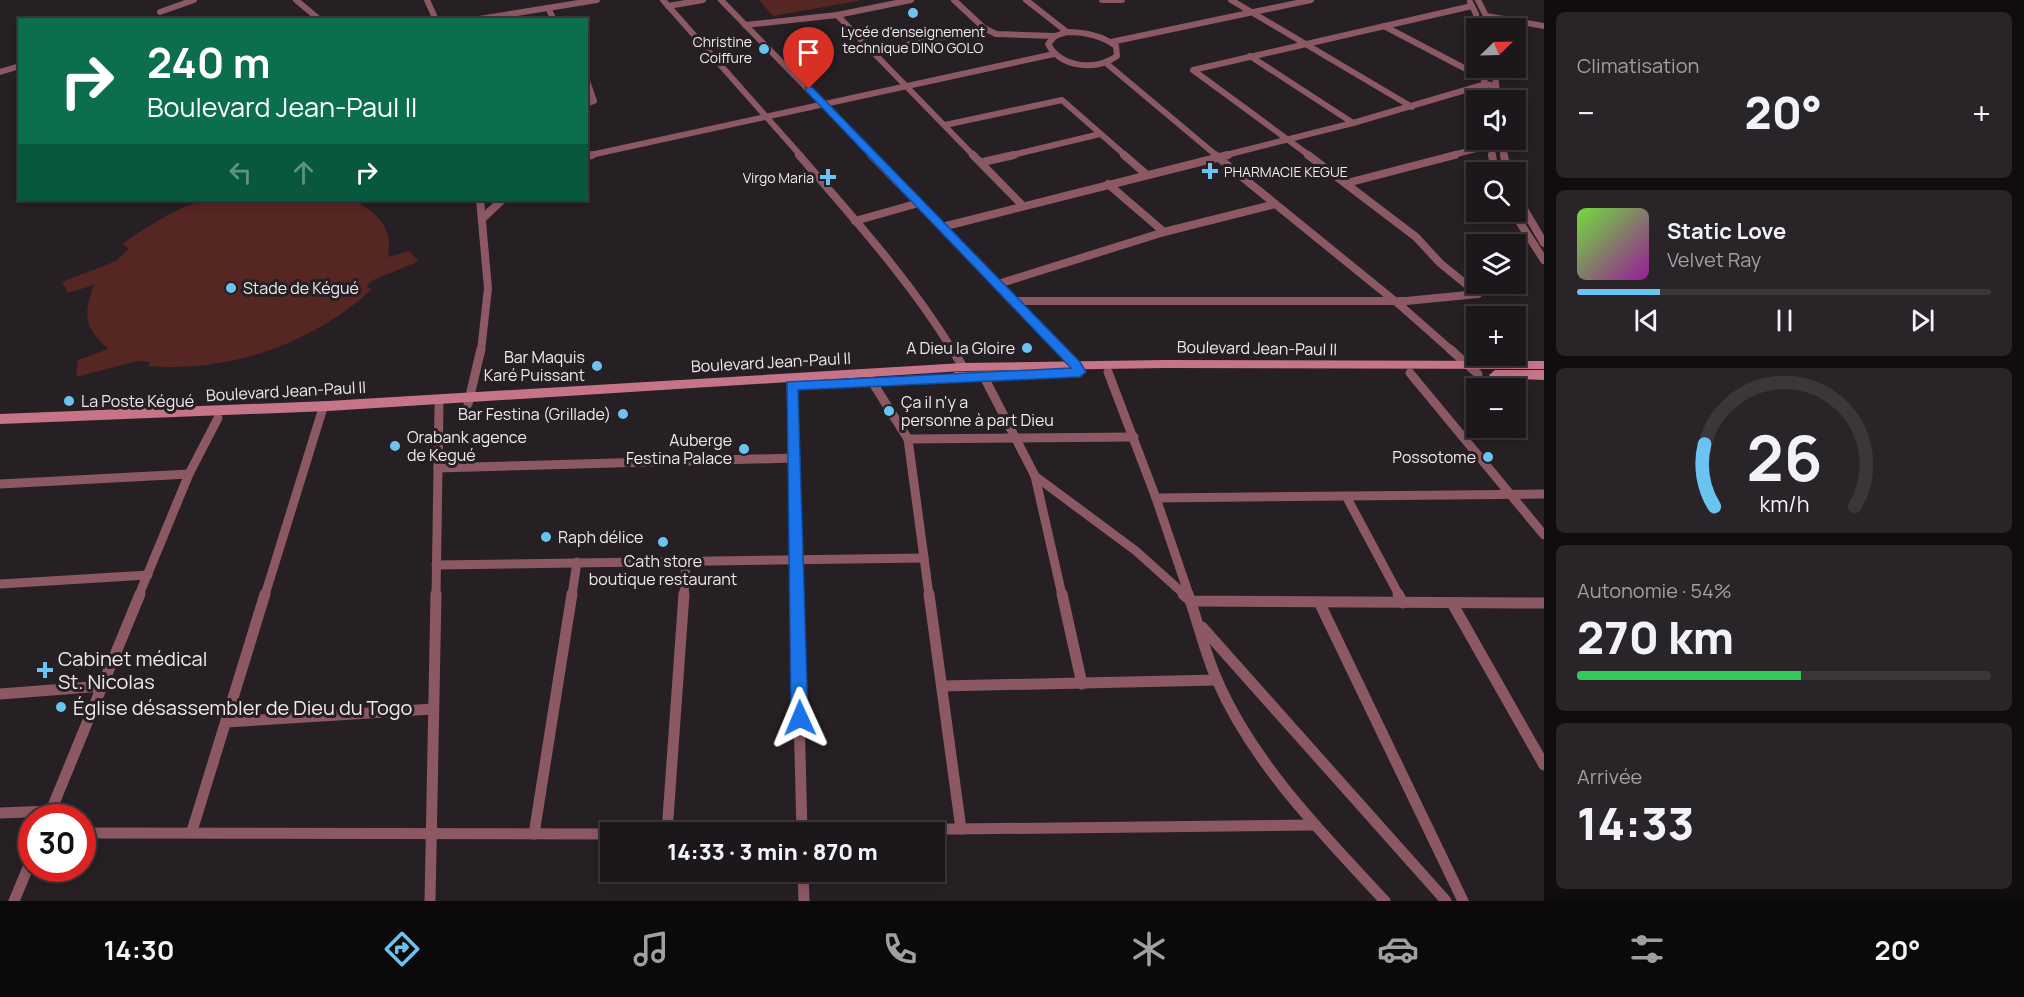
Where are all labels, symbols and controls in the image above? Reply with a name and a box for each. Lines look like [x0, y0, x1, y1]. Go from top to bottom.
marker: Lycée d'enseignement technique DINO GOLO [906, 6, 920, 20]
north arrow [1466, 18, 1526, 78]
map controls [1466, 18, 1526, 438]
place label: Lycée d'enseignement technique DINO GOLO [841, 22, 985, 57]
pin [783, 27, 834, 89]
place label: Christine Coiffure [693, 32, 752, 67]
text: 240 m [147, 33, 271, 91]
icon: arrive [792, 36, 825, 69]
icon: right [48, 42, 126, 120]
marker: Christine Coiffure [757, 42, 771, 56]
text: Climatisation [1577, 52, 1699, 79]
text: 20° [1745, 81, 1822, 143]
text: Boulevard Jean-Paul II [147, 88, 417, 125]
button: sound [1466, 90, 1526, 150]
text: − [1577, 90, 1595, 135]
text: + [1972, 90, 1991, 135]
icon: left [224, 156, 257, 189]
icon: ahead [287, 156, 320, 189]
icon: right [350, 156, 383, 189]
marker: PHARMACIE KEGUE [1201, 162, 1219, 180]
place label: PHARMACIE KEGUE [1224, 162, 1348, 181]
button: search [1466, 162, 1526, 222]
place label: Virgo Maria [743, 168, 814, 187]
marker: Virgo Maria [819, 168, 837, 186]
text: Static Love [1667, 216, 1786, 246]
button: layers [1466, 234, 1526, 294]
text: Velvet Ray [1667, 246, 1761, 273]
place label: Stade de Kégué [243, 277, 359, 299]
marker: Stade de Kégué [224, 281, 238, 295]
icon: previous [1630, 304, 1663, 337]
icon: pause [1768, 304, 1801, 337]
icon: next [1906, 304, 1939, 337]
button: + [1466, 306, 1526, 366]
street label: Boulevard Jean-Paul II [1177, 336, 1337, 360]
place label: A Dieu la Gloire [906, 337, 1015, 359]
marker: A Dieu la Gloire [1020, 341, 1034, 355]
place label: Bar Maquis Karé Puissant [484, 346, 585, 386]
street label: Boulevard Jean-Paul II [690, 347, 852, 377]
marker: Bar Maquis Karé Puissant [590, 359, 604, 373]
street label: Boulevard Jean-Paul II [205, 376, 367, 406]
button: − [1466, 378, 1526, 438]
place label: La Poste Kégué [81, 390, 194, 412]
place label: Ça il n'y a personne à part Dieu [901, 391, 1054, 431]
marker: La Poste Kégué [62, 394, 76, 408]
place label: Bar Festina (Grillade) [458, 403, 611, 425]
marker: Ça il n'y a personne à part Dieu [882, 404, 896, 418]
marker: Bar Festina (Grillade) [616, 407, 630, 421]
text: 26 [1746, 415, 1822, 501]
place label: Orabank agence de Kegué [407, 426, 527, 466]
place label: Auberge Festina Palace [626, 429, 732, 469]
marker: Orabank agence de Kegué [388, 439, 402, 453]
marker: Auberge Festina Palace [737, 442, 751, 456]
place label: Possotome [1392, 446, 1476, 468]
marker: Possotome [1481, 450, 1495, 464]
text: km/h [1759, 490, 1809, 519]
place label: Raph délice [558, 526, 643, 548]
marker: Raph délice [539, 530, 553, 544]
marker: Cath store boutique restaurant [656, 535, 670, 549]
place label: Cath store boutique restaurant [589, 550, 737, 590]
text: Autonomie · 54% [1577, 577, 1732, 604]
text: 270 km [1577, 606, 1734, 668]
place label: Cabinet médical St. Nicolas [58, 645, 207, 695]
marker: Cabinet médical St. Nicolas [36, 661, 54, 679]
position arrow [768, 686, 832, 750]
place label: Église désassembler de Dieu du Togo [73, 694, 413, 721]
marker: Église désassembler de Dieu du Togo [54, 700, 68, 714]
text: Arrivée [1577, 763, 1642, 790]
text: 14:33 [1577, 792, 1694, 854]
speed limit sign: 30 [18, 804, 96, 882]
text: 14:33 · 3 min · 870 m [667, 837, 878, 867]
icon: directions [381, 928, 423, 970]
icon: music [630, 928, 672, 970]
icon: phone [879, 928, 921, 970]
icon: climate [1128, 928, 1170, 970]
icon: car [1377, 928, 1419, 970]
icon: filters [1626, 928, 1668, 970]
text: 14:30 [103, 931, 174, 968]
text: 20° [1875, 931, 1921, 968]

